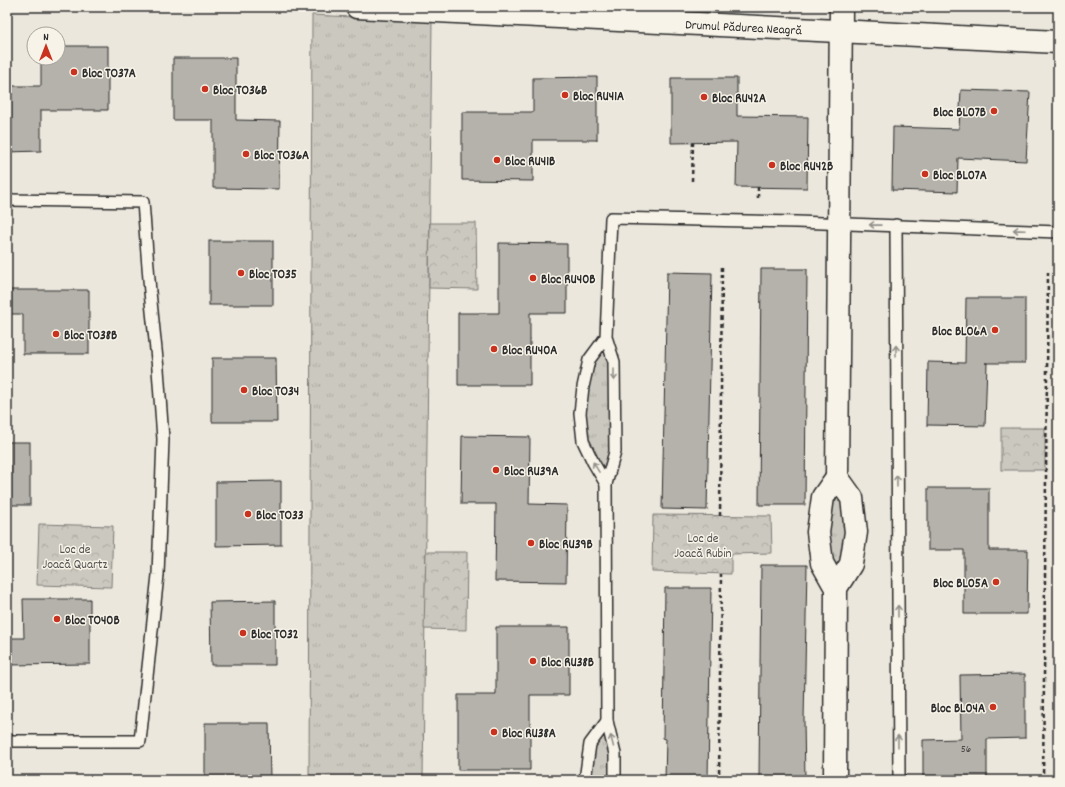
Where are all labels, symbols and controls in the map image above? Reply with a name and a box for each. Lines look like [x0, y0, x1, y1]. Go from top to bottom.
street label: Drumul Pădurea Neagră [685, 16, 803, 41]
north arrow [26, 26, 66, 66]
text: N [43, 30, 49, 46]
place label: Bloc TO37A [82, 65, 136, 84]
marker: Bloc TO37A [69, 67, 79, 77]
place label: Bloc TO36B [213, 82, 267, 101]
marker: Bloc TO36B [200, 84, 210, 94]
place label: Bloc RU41A [573, 88, 624, 107]
marker: Bloc RU41A [560, 90, 570, 100]
place label: Bloc RU42A [712, 90, 766, 109]
marker: Bloc RU42A [699, 92, 709, 102]
place label: Bloc BL07B [933, 104, 986, 123]
marker: Bloc BL07B [989, 106, 999, 116]
place label: Bloc TO36A [254, 147, 309, 166]
marker: Bloc TO36A [241, 149, 251, 159]
place label: Bloc RU41B [505, 153, 555, 172]
marker: Bloc RU41B [492, 155, 502, 165]
place label: Bloc RU42B [780, 158, 833, 177]
marker: Bloc RU42B [767, 160, 777, 170]
place label: Bloc BL07A [933, 167, 987, 186]
marker: Bloc BL07A [920, 169, 930, 179]
one-way arrow [869, 221, 882, 229]
one-way arrow [1013, 226, 1026, 234]
place label: Bloc TO35 [249, 266, 297, 285]
marker: Bloc TO35 [236, 268, 246, 278]
place label: Bloc RU40B [541, 271, 595, 290]
marker: Bloc RU40B [528, 273, 538, 283]
place label: Bloc BL06A [932, 323, 987, 342]
marker: Bloc BL06A [990, 325, 1000, 335]
place label: Bloc TO38B [64, 327, 117, 346]
marker: Bloc TO38B [51, 329, 61, 339]
place label: Bloc RU40A [502, 342, 557, 361]
marker: Bloc RU40A [489, 344, 499, 354]
one-way arrow [892, 345, 900, 358]
one-way arrow [610, 368, 618, 381]
place label: Bloc TO34 [252, 383, 299, 402]
marker: Bloc TO34 [239, 385, 249, 395]
one-way arrow [592, 461, 600, 473]
place label: Bloc RU39A [504, 463, 559, 482]
marker: Bloc RU39A [491, 465, 501, 475]
one-way arrow [893, 475, 901, 488]
place label: Bloc TO33 [256, 507, 304, 526]
marker: Bloc TO33 [243, 509, 253, 519]
park label: Loc de Joacă Rubin [674, 530, 732, 564]
place label: Bloc RU39B [539, 536, 593, 555]
marker: Bloc RU39B [526, 538, 536, 548]
park label: Loc de Joacă Quartz [42, 541, 108, 575]
place label: Bloc BL05A [933, 575, 988, 594]
marker: Bloc BL05A [991, 577, 1001, 587]
one-way arrow [894, 605, 902, 618]
place label: Bloc TO40B [65, 612, 120, 631]
marker: Bloc TO40B [52, 614, 62, 624]
place label: Bloc TO32 [251, 626, 299, 645]
marker: Bloc TO32 [238, 628, 248, 638]
place label: Bloc RU38B [541, 654, 594, 673]
marker: Bloc RU38B [528, 656, 538, 666]
place label: Bloc BL04A [931, 700, 985, 719]
marker: Bloc BL04A [988, 702, 998, 712]
place label: Bloc RU38A [502, 725, 556, 744]
marker: Bloc RU38A [489, 727, 499, 737]
one-way arrow [608, 735, 616, 748]
one-way arrow [894, 735, 902, 748]
house number: 56 [961, 742, 971, 758]

